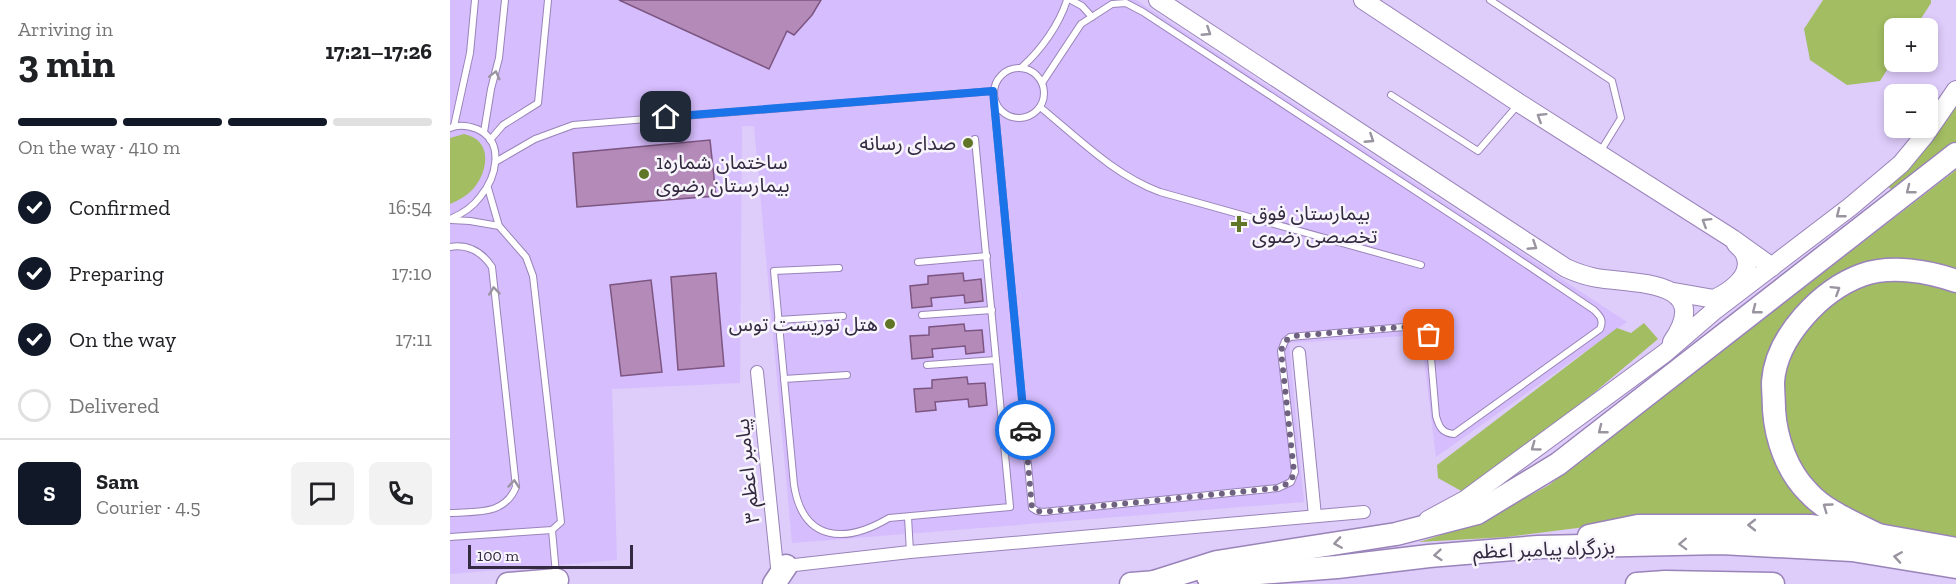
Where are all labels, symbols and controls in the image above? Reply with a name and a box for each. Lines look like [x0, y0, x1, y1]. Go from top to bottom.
text: Arriving in [18, 17, 113, 41]
map controls [1884, 18, 1938, 138]
button: + [1884, 18, 1938, 72]
one-way arrow [1200, 25, 1211, 36]
text: 17:21–17:26 [325, 38, 432, 65]
text: 3 min [18, 40, 115, 87]
one-way arrow [487, 70, 500, 80]
button: − [1884, 84, 1938, 138]
pin [640, 91, 691, 142]
icon: home [649, 100, 682, 133]
one-way arrow [1537, 114, 1548, 125]
place label: صدای رسانه [859, 131, 956, 155]
one-way arrow [1363, 132, 1374, 143]
text: On the way · 410 m [18, 135, 180, 159]
marker: صدای رسانه [961, 136, 975, 150]
place label: ساختمان شماره1 بیمارستان رضوی [656, 150, 790, 197]
marker: ساختمان شماره1 بیمارستان رضوی [637, 167, 651, 181]
one-way arrow [1906, 182, 1917, 193]
icon: check [18, 191, 51, 224]
text: Confirmed [69, 194, 170, 221]
text: 16:54 [388, 195, 432, 219]
place label: بیمارستان فوق تخصصی رضوی [1252, 201, 1377, 248]
one-way arrow [1835, 207, 1846, 218]
marker: بیمارستان فوق تخصصی رضوی [1230, 215, 1248, 233]
one-way arrow [1702, 218, 1713, 229]
one-way arrow [1526, 239, 1537, 250]
icon: check [18, 257, 51, 290]
text: Preparing [69, 260, 164, 287]
text: 17:10 [392, 261, 432, 285]
one-way arrow [1830, 285, 1840, 297]
one-way arrow [488, 286, 501, 295]
one-way arrow [1752, 302, 1763, 313]
pin [1403, 309, 1454, 360]
place label: هتل توریست توس [729, 312, 878, 336]
marker: هتل توریست توس [883, 317, 897, 331]
icon: bag [1412, 318, 1445, 351]
icon: check [18, 323, 51, 356]
text: On the way [69, 326, 176, 353]
text: 17:11 [395, 327, 432, 351]
text: Delivered [69, 392, 159, 419]
courier [995, 400, 1055, 460]
icon: car [1009, 414, 1042, 447]
street label: پیامبر اعظم ۳ [730, 417, 767, 525]
one-way arrow [1598, 422, 1609, 433]
one-way arrow [1531, 440, 1542, 451]
button: chat [291, 462, 354, 525]
button: phone [369, 462, 432, 525]
text: Sam [96, 468, 139, 495]
text: S [43, 480, 56, 507]
one-way arrow [507, 480, 520, 489]
text: Courier · 4.5 [96, 495, 201, 519]
one-way arrow [1822, 503, 1833, 514]
one-way arrow [1748, 519, 1757, 531]
street label: بزرگراه پیامبر اعظم [1472, 535, 1616, 566]
one-way arrow [1334, 537, 1343, 549]
one-way arrow [1679, 538, 1688, 551]
scale bar [468, 542, 633, 570]
text: 100 m [477, 546, 519, 565]
one-way arrow [1433, 548, 1442, 561]
one-way arrow [1894, 552, 1903, 564]

